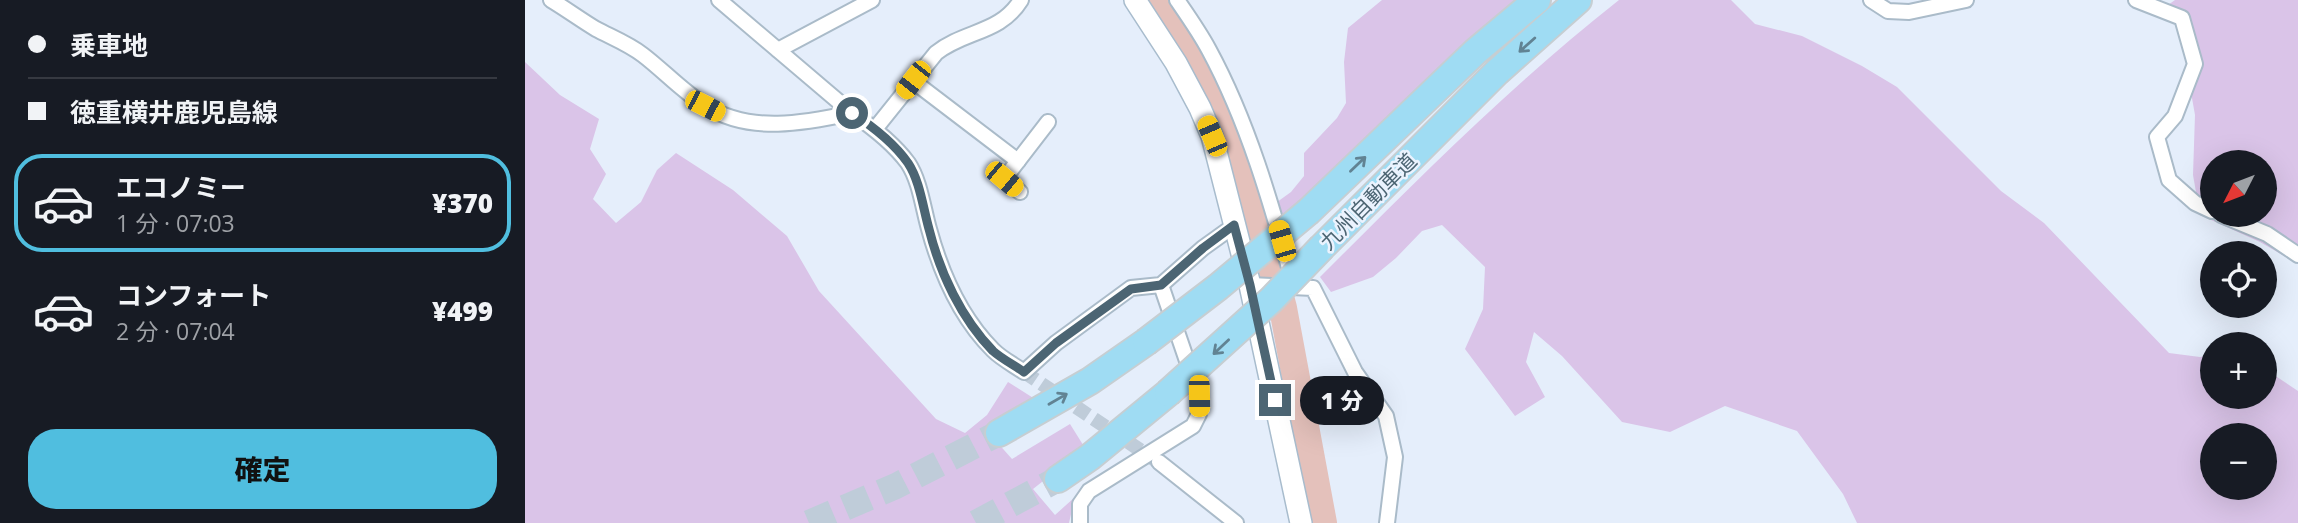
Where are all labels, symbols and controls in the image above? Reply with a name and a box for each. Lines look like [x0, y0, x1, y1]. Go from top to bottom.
text: 乗車地 [70, 27, 148, 63]
one-way arrow [1518, 37, 1536, 53]
car [892, 57, 935, 103]
car [682, 87, 729, 125]
text: 徳重横井鹿児島線 [70, 94, 278, 130]
route start [836, 97, 868, 129]
car [1195, 113, 1230, 159]
street label: 九州自動車道 [1314, 147, 1422, 255]
north arrow [2200, 150, 2277, 228]
map controls [2200, 150, 2277, 500]
one-way arrow [1349, 155, 1366, 172]
car [982, 157, 1027, 201]
text: エコノミー [116, 169, 246, 205]
icon: car [32, 172, 95, 235]
text: ¥370 [432, 185, 493, 221]
text: 1 分 · 07:03 [116, 207, 235, 239]
car [1267, 218, 1298, 264]
button: locate [2200, 241, 2277, 318]
text: コンフォート [116, 277, 271, 313]
icon: car [32, 280, 95, 343]
text: ¥499 [432, 293, 493, 329]
text: 2 分 · 07:04 [116, 315, 235, 347]
button: + [2200, 332, 2277, 409]
one-way arrow [1213, 338, 1230, 355]
car [1189, 375, 1210, 417]
callout: 1 分 [1299, 376, 1383, 424]
route end [1259, 384, 1291, 416]
text: 1 分 [1321, 384, 1363, 416]
one-way arrow [1047, 392, 1067, 406]
button: − [2200, 423, 2277, 500]
button: 確定 [28, 429, 497, 509]

